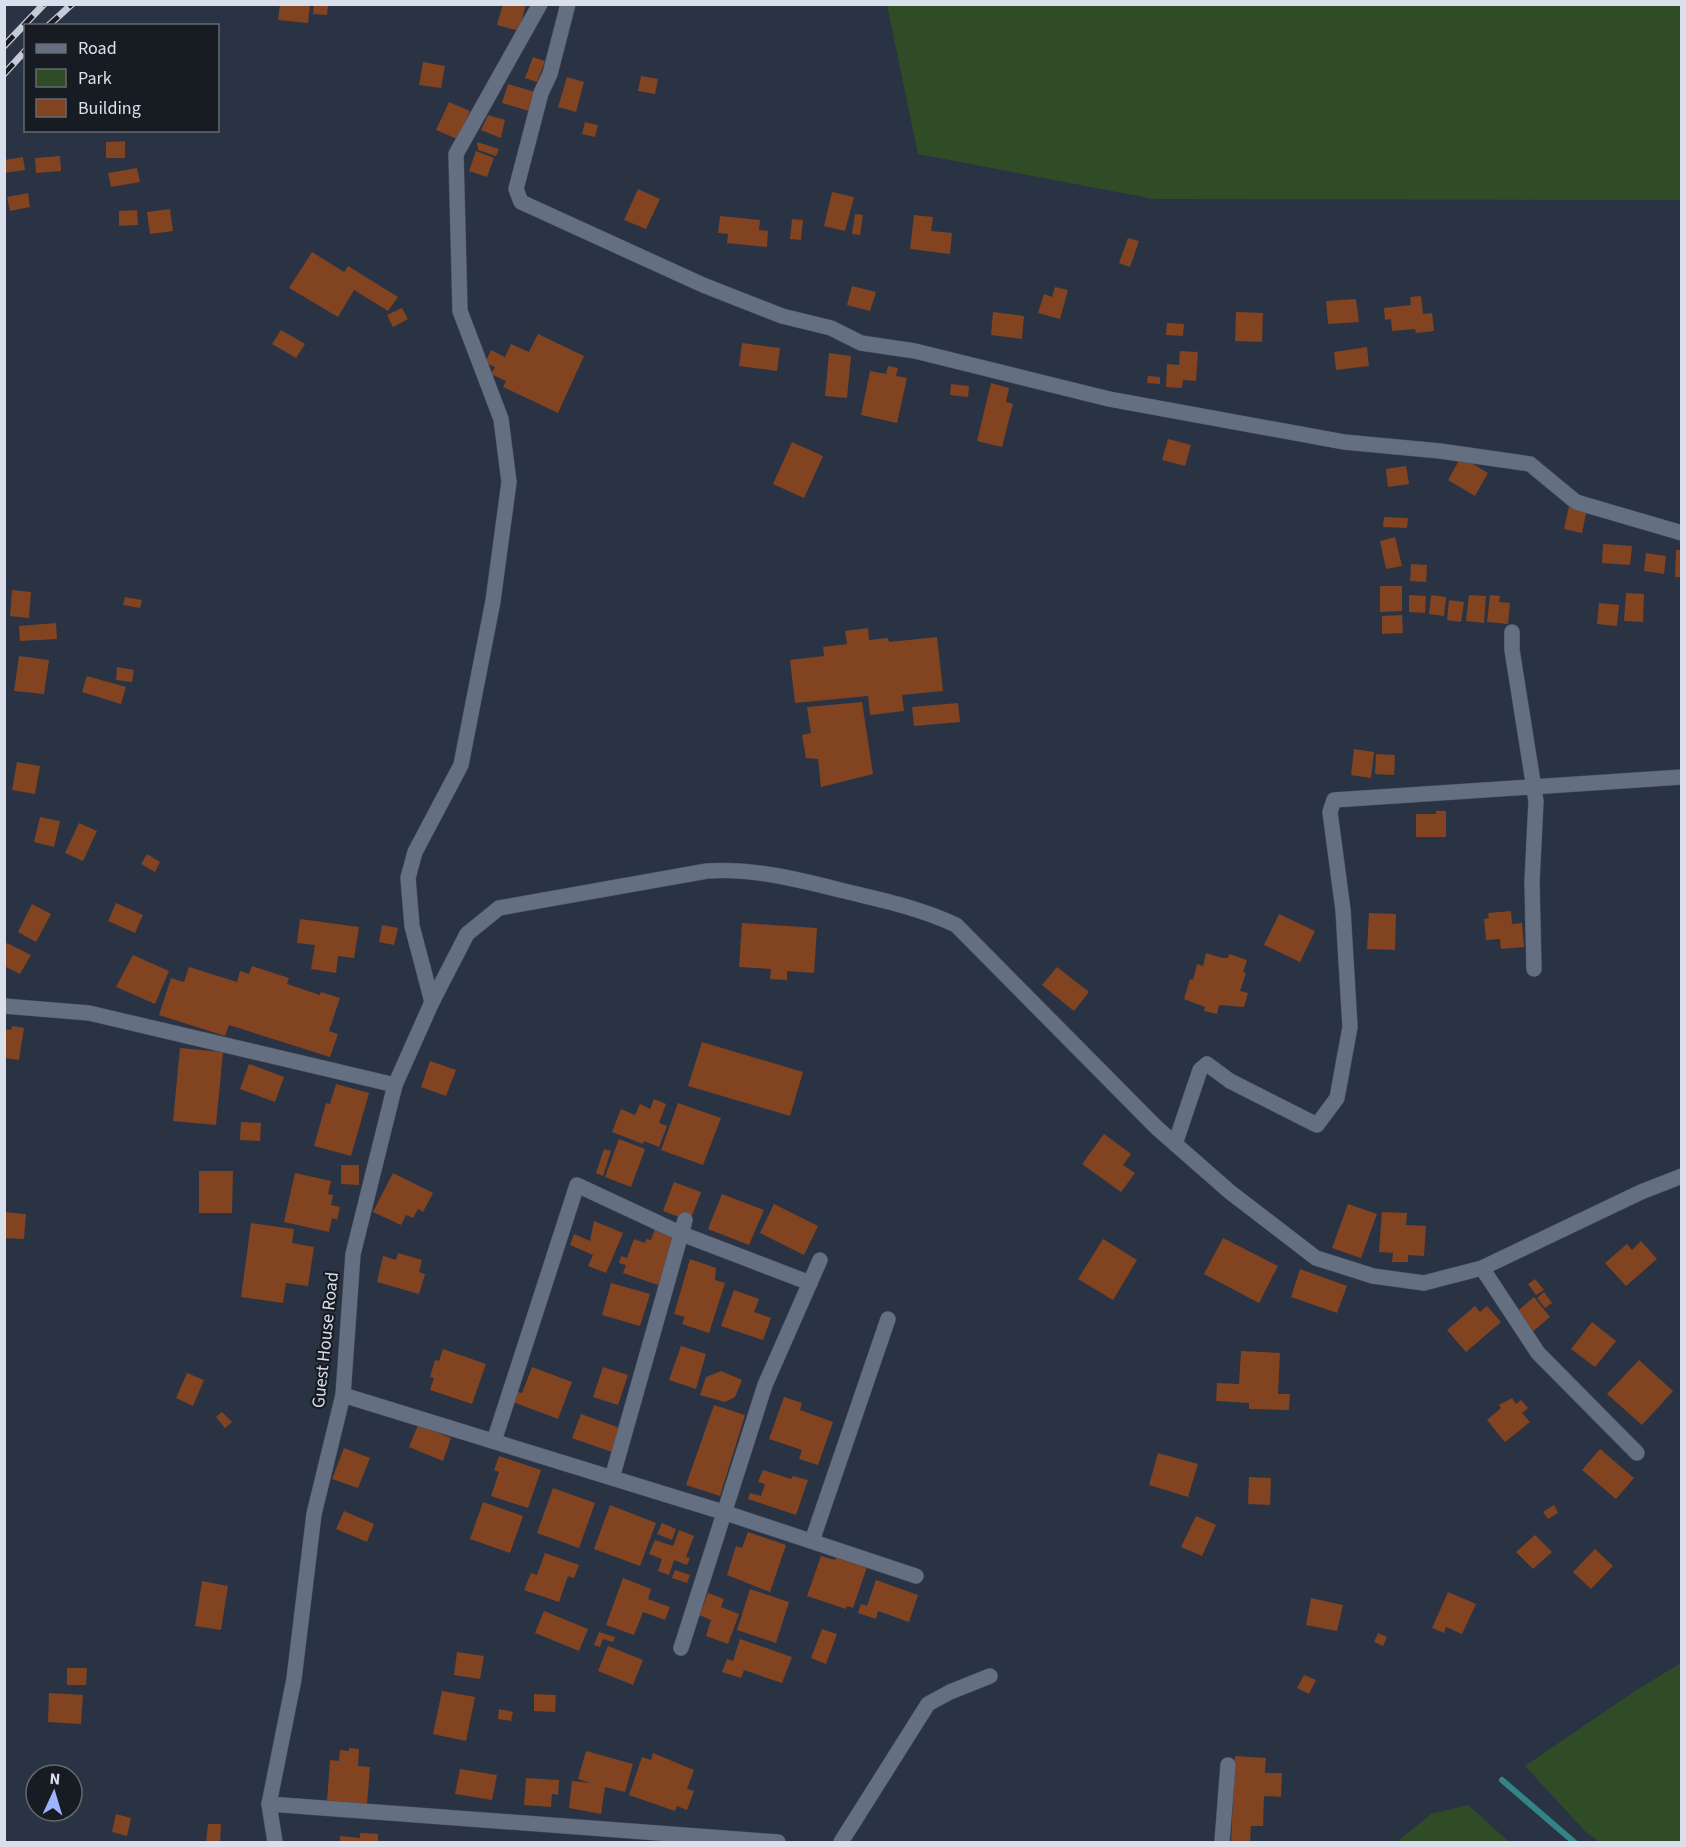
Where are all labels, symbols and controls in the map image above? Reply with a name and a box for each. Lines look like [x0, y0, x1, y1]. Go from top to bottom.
legend [24, 24, 219, 132]
text: Road [78, 36, 117, 61]
text: Park [78, 66, 112, 91]
text: Building [78, 96, 141, 121]
street label: Guest House Road [306, 1271, 345, 1409]
north arrow [24, 1763, 84, 1823]
text: N [49, 1768, 61, 1790]

